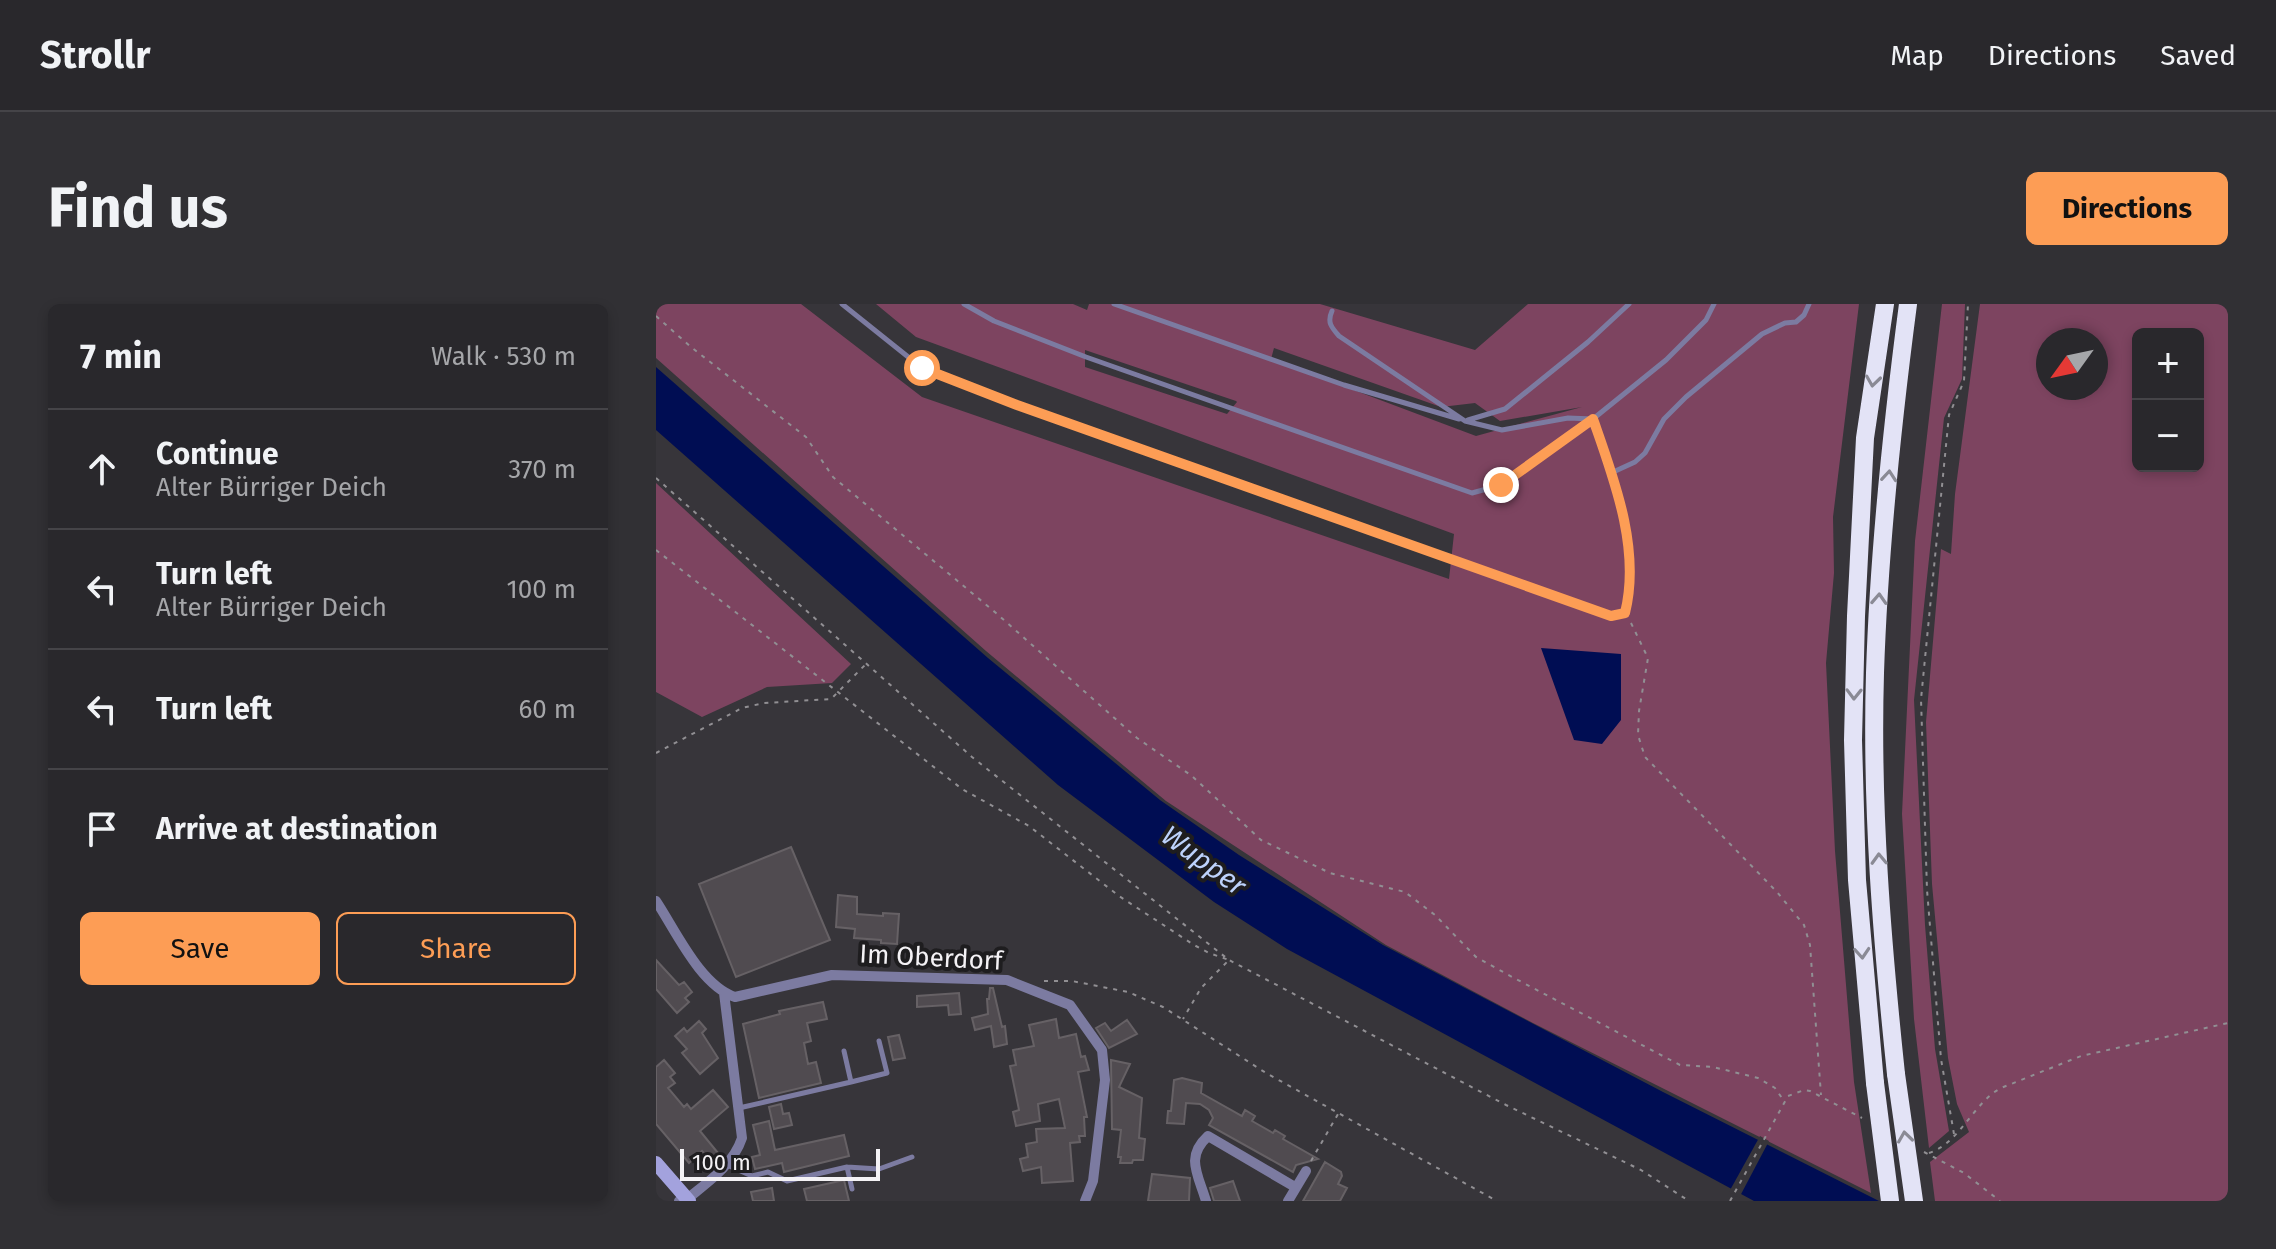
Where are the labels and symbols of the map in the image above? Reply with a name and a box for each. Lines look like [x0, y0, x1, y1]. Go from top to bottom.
north arrow [2036, 328, 2108, 400]
route start [904, 350, 940, 386]
one-way arrow [1865, 374, 1882, 388]
route end [1483, 467, 1519, 503]
one-way arrow [1880, 469, 1897, 482]
one-way arrow [1870, 592, 1887, 605]
one-way arrow [1846, 688, 1863, 701]
water label: Wupper [1155, 819, 1253, 903]
one-way arrow [1871, 852, 1888, 865]
street label: Im Oberdorf [859, 938, 1006, 977]
one-way arrow [1853, 947, 1870, 960]
one-way arrow [1897, 1131, 1914, 1144]
scale bar [680, 1145, 880, 1181]

